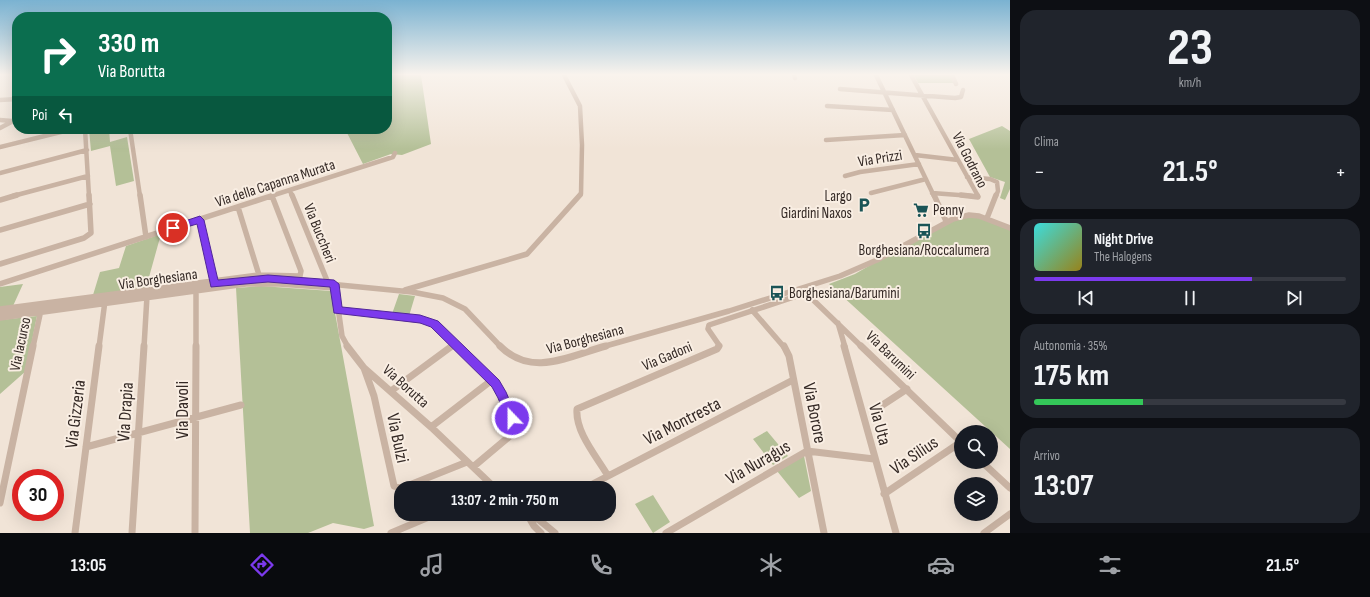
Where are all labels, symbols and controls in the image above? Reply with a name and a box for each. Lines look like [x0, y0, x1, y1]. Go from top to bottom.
text: 23 [1167, 17, 1213, 80]
text: 330 m [98, 27, 159, 60]
icon: right [32, 28, 84, 80]
text: Via Borutta [98, 61, 165, 82]
text: km/h [1179, 75, 1201, 91]
icon: left [55, 104, 77, 126]
text: Poi [32, 106, 47, 125]
street label: Via Godrano [947, 129, 992, 191]
text: Clima [1034, 134, 1059, 150]
street label: Via Prizzi [857, 146, 904, 171]
text: 21.5° [1162, 154, 1218, 190]
street label: Via della Capanna Murata [213, 155, 338, 212]
text: − [1034, 159, 1045, 186]
text: + [1335, 159, 1346, 186]
place label: Largo Giardini Naxos [781, 187, 852, 223]
parking icon: Largo Giardini Naxos [855, 196, 873, 214]
street label: Via Buccheri [299, 201, 340, 266]
supermarket icon: Penny [912, 201, 930, 219]
place label: Penny [933, 201, 964, 220]
pin [156, 211, 190, 245]
icon: arrive [162, 217, 184, 239]
bus stop icon: Borghesiana/Roccalumera [915, 222, 933, 240]
text: Night Drive [1094, 230, 1153, 249]
place label: Borghesiana/Roccalumera [859, 241, 990, 260]
text: The Halogens [1094, 249, 1152, 265]
street label: Via Borghesiana [118, 265, 199, 294]
bus stop icon: Borghesiana/Barumini [768, 284, 786, 302]
place label: Borghesiana/Barumini [789, 284, 900, 303]
icon: previous [1075, 287, 1097, 309]
icon: pause [1179, 287, 1201, 309]
icon: next [1283, 287, 1305, 309]
street label: Via Iacurso [6, 315, 35, 373]
street label: Via Borghesiana [544, 320, 626, 359]
street label: Via Barumini [862, 327, 920, 384]
street label: Via Gadoni [639, 337, 695, 375]
text: Autonomia · 35% [1034, 338, 1108, 354]
text: 175 km [1034, 358, 1109, 394]
street label: Via Borutta [378, 361, 433, 412]
street label: Via Gizzeria [61, 378, 90, 450]
street label: Via Drapia [113, 381, 138, 443]
street label: Via Davoli [172, 381, 193, 439]
street label: Via Borore [798, 381, 831, 445]
street label: Via Montresta [640, 393, 724, 450]
position arrow [491, 397, 533, 439]
street label: Via Uta [864, 401, 895, 447]
street label: Via Bulzi [382, 411, 413, 465]
map controls [954, 425, 998, 521]
button: search [954, 425, 998, 469]
street label: Via Silius [886, 432, 942, 479]
street label: Via Nuragus [722, 436, 794, 489]
text: Arrivo [1034, 448, 1060, 464]
text: 13:07 [1034, 468, 1093, 504]
speed limit sign: 30 [12, 469, 64, 521]
button: layers [954, 477, 998, 521]
text: 13:07 · 2 min · 750 m [451, 491, 559, 510]
icon: directions [248, 551, 276, 579]
icon: music [418, 551, 446, 579]
icon: phone [587, 551, 615, 579]
icon: climate [757, 551, 785, 579]
icon: car [927, 551, 955, 579]
icon: filters [1096, 551, 1124, 579]
text: 13:05 [71, 555, 106, 576]
text: 21.5° [1266, 555, 1299, 576]

